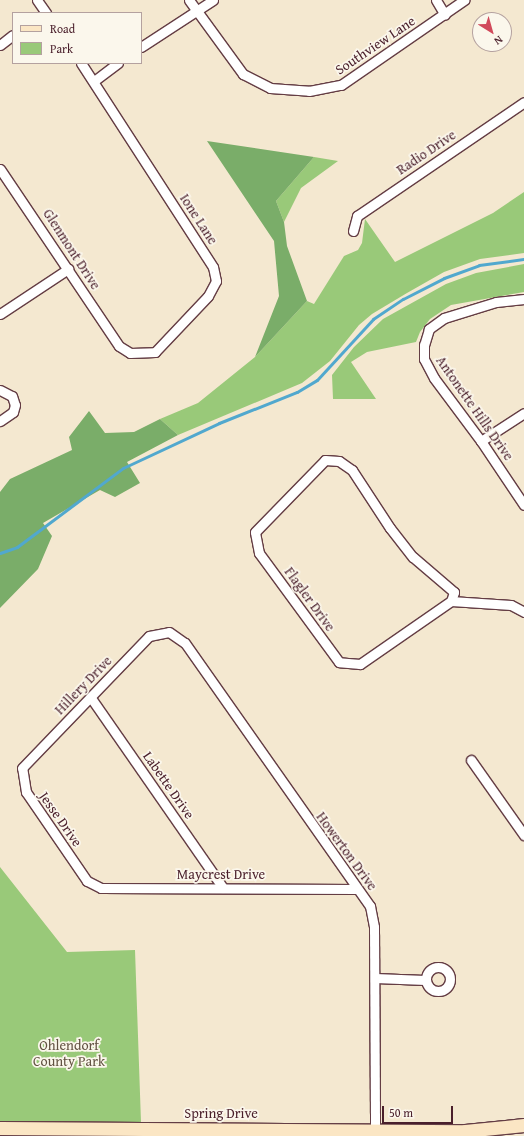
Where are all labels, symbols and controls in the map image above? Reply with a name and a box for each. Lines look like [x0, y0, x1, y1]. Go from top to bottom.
legend [12, 12, 142, 64]
street label: Southview Lane [332, 12, 418, 78]
north arrow [472, 12, 512, 52]
text: Road [50, 20, 75, 37]
text: N [491, 32, 506, 49]
text: Park [50, 40, 73, 57]
street label: Radio Drive [393, 126, 459, 178]
street label: Ione Lane [176, 191, 222, 247]
street label: Glenmont Drive [40, 206, 104, 292]
street label: Antonette Hills Drive [433, 353, 517, 463]
street label: Flagler Drive [281, 564, 339, 634]
street label: Hillery Drive [51, 652, 115, 718]
street label: Labette Drive [140, 748, 198, 822]
street label: Jesse Drive [36, 788, 86, 850]
street label: Howerton Drive [313, 809, 381, 893]
street label: Maycrest Drive [177, 866, 265, 882]
park label: Ohlendorf County Park [33, 1037, 105, 1070]
scale bar [384, 1098, 455, 1124]
text: 50 m [389, 1104, 413, 1121]
street label: Spring Drive [184, 1105, 258, 1121]

